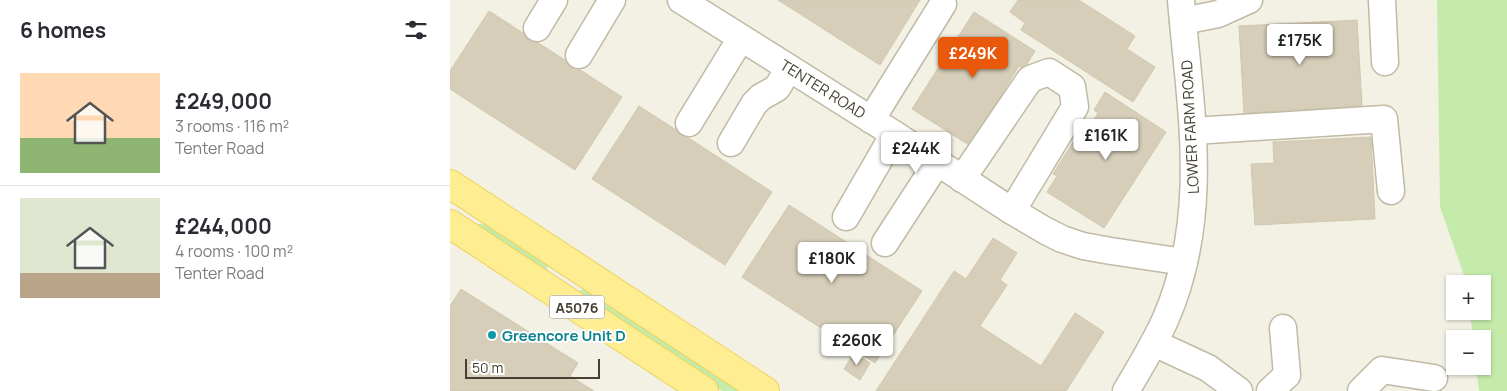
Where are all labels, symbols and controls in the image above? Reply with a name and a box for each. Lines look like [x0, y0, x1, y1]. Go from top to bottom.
text: 6 homes [20, 16, 106, 44]
icon: filters [402, 16, 430, 44]
pin: £175K [1265, 23, 1335, 66]
text: £175K [1278, 29, 1322, 51]
pin: £249K [938, 36, 1008, 79]
text: £249K [949, 42, 997, 64]
street label: TENTER ROAD [776, 54, 870, 124]
street label: LOWER FARM ROAD [1176, 59, 1204, 195]
text: £249,000 [175, 87, 272, 115]
icon: home [60, 93, 120, 153]
text: 3 rooms · 116 m² [175, 115, 289, 137]
pin: £161K [1071, 119, 1141, 161]
text: £161K [1084, 124, 1128, 146]
pin: £244K [881, 132, 951, 174]
text: Tenter Road [175, 137, 264, 159]
text: £244K [892, 137, 940, 159]
text: £244,000 [175, 212, 272, 240]
icon: home [60, 218, 120, 278]
text: 4 rooms · 100 m² [175, 240, 293, 262]
pin: £180K [797, 242, 867, 284]
text: £180K [809, 247, 855, 269]
text: Tenter Road [175, 262, 264, 284]
map controls [1446, 275, 1491, 375]
button: + [1446, 275, 1491, 320]
road number: A5076 [550, 296, 604, 318]
pin: £260K [822, 324, 892, 366]
place label: Greencore Unit D [502, 325, 626, 346]
marker: Greencore Unit D [486, 329, 498, 341]
text: £260K [832, 329, 882, 351]
button: − [1446, 330, 1491, 375]
scale bar [465, 356, 600, 379]
text: 50 m [472, 358, 503, 377]

